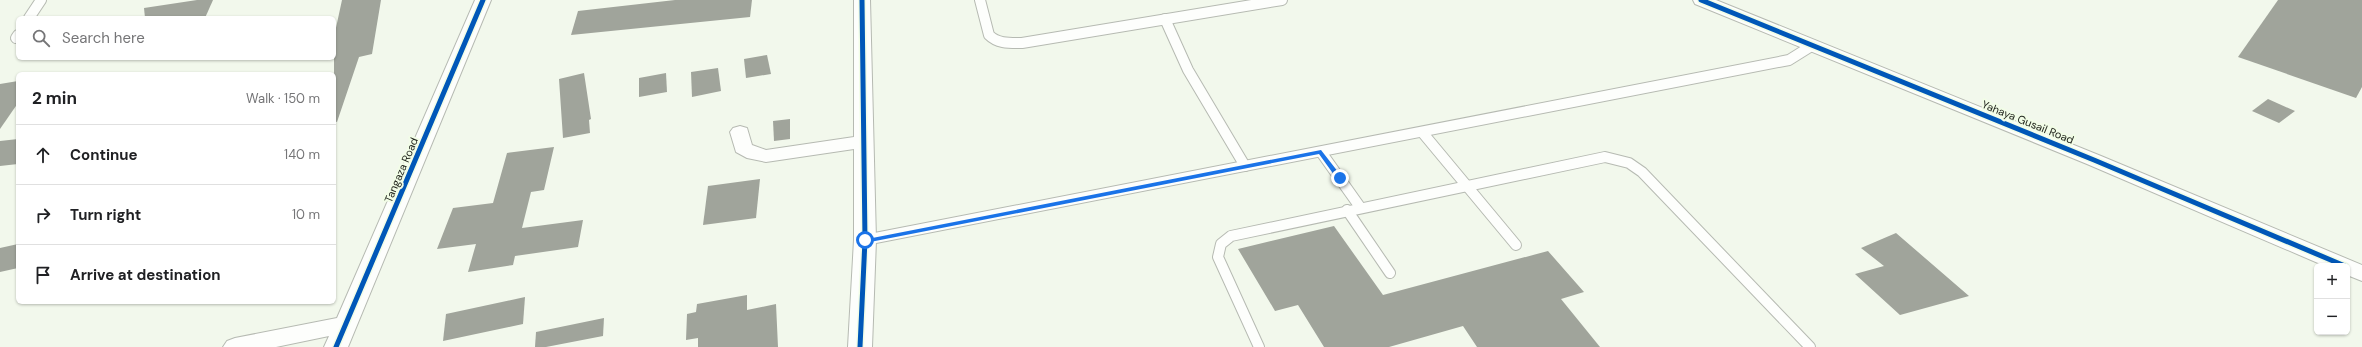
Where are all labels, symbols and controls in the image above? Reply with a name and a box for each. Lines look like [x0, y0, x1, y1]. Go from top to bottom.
search box [16, 16, 336, 60]
icon: search [30, 27, 52, 49]
text: Search here [62, 28, 145, 48]
text: 2 min [32, 87, 77, 109]
text: Walk · 150 m [246, 90, 320, 107]
street label: Yahaya Gusail Road [1980, 97, 2076, 147]
street label: Tangaza Road [381, 135, 421, 205]
icon: ahead [32, 144, 54, 166]
text: Continue [70, 145, 138, 165]
text: 140 m [284, 146, 320, 163]
route end [1331, 169, 1349, 187]
icon: right [32, 204, 54, 226]
text: Turn right [70, 205, 141, 225]
text: 10 m [292, 206, 320, 223]
route start [856, 231, 874, 249]
map controls [2314, 263, 2350, 335]
button: + [2314, 263, 2350, 299]
icon: arrive [32, 264, 54, 286]
text: Arrive at destination [70, 265, 221, 285]
button: − [2314, 299, 2350, 335]

